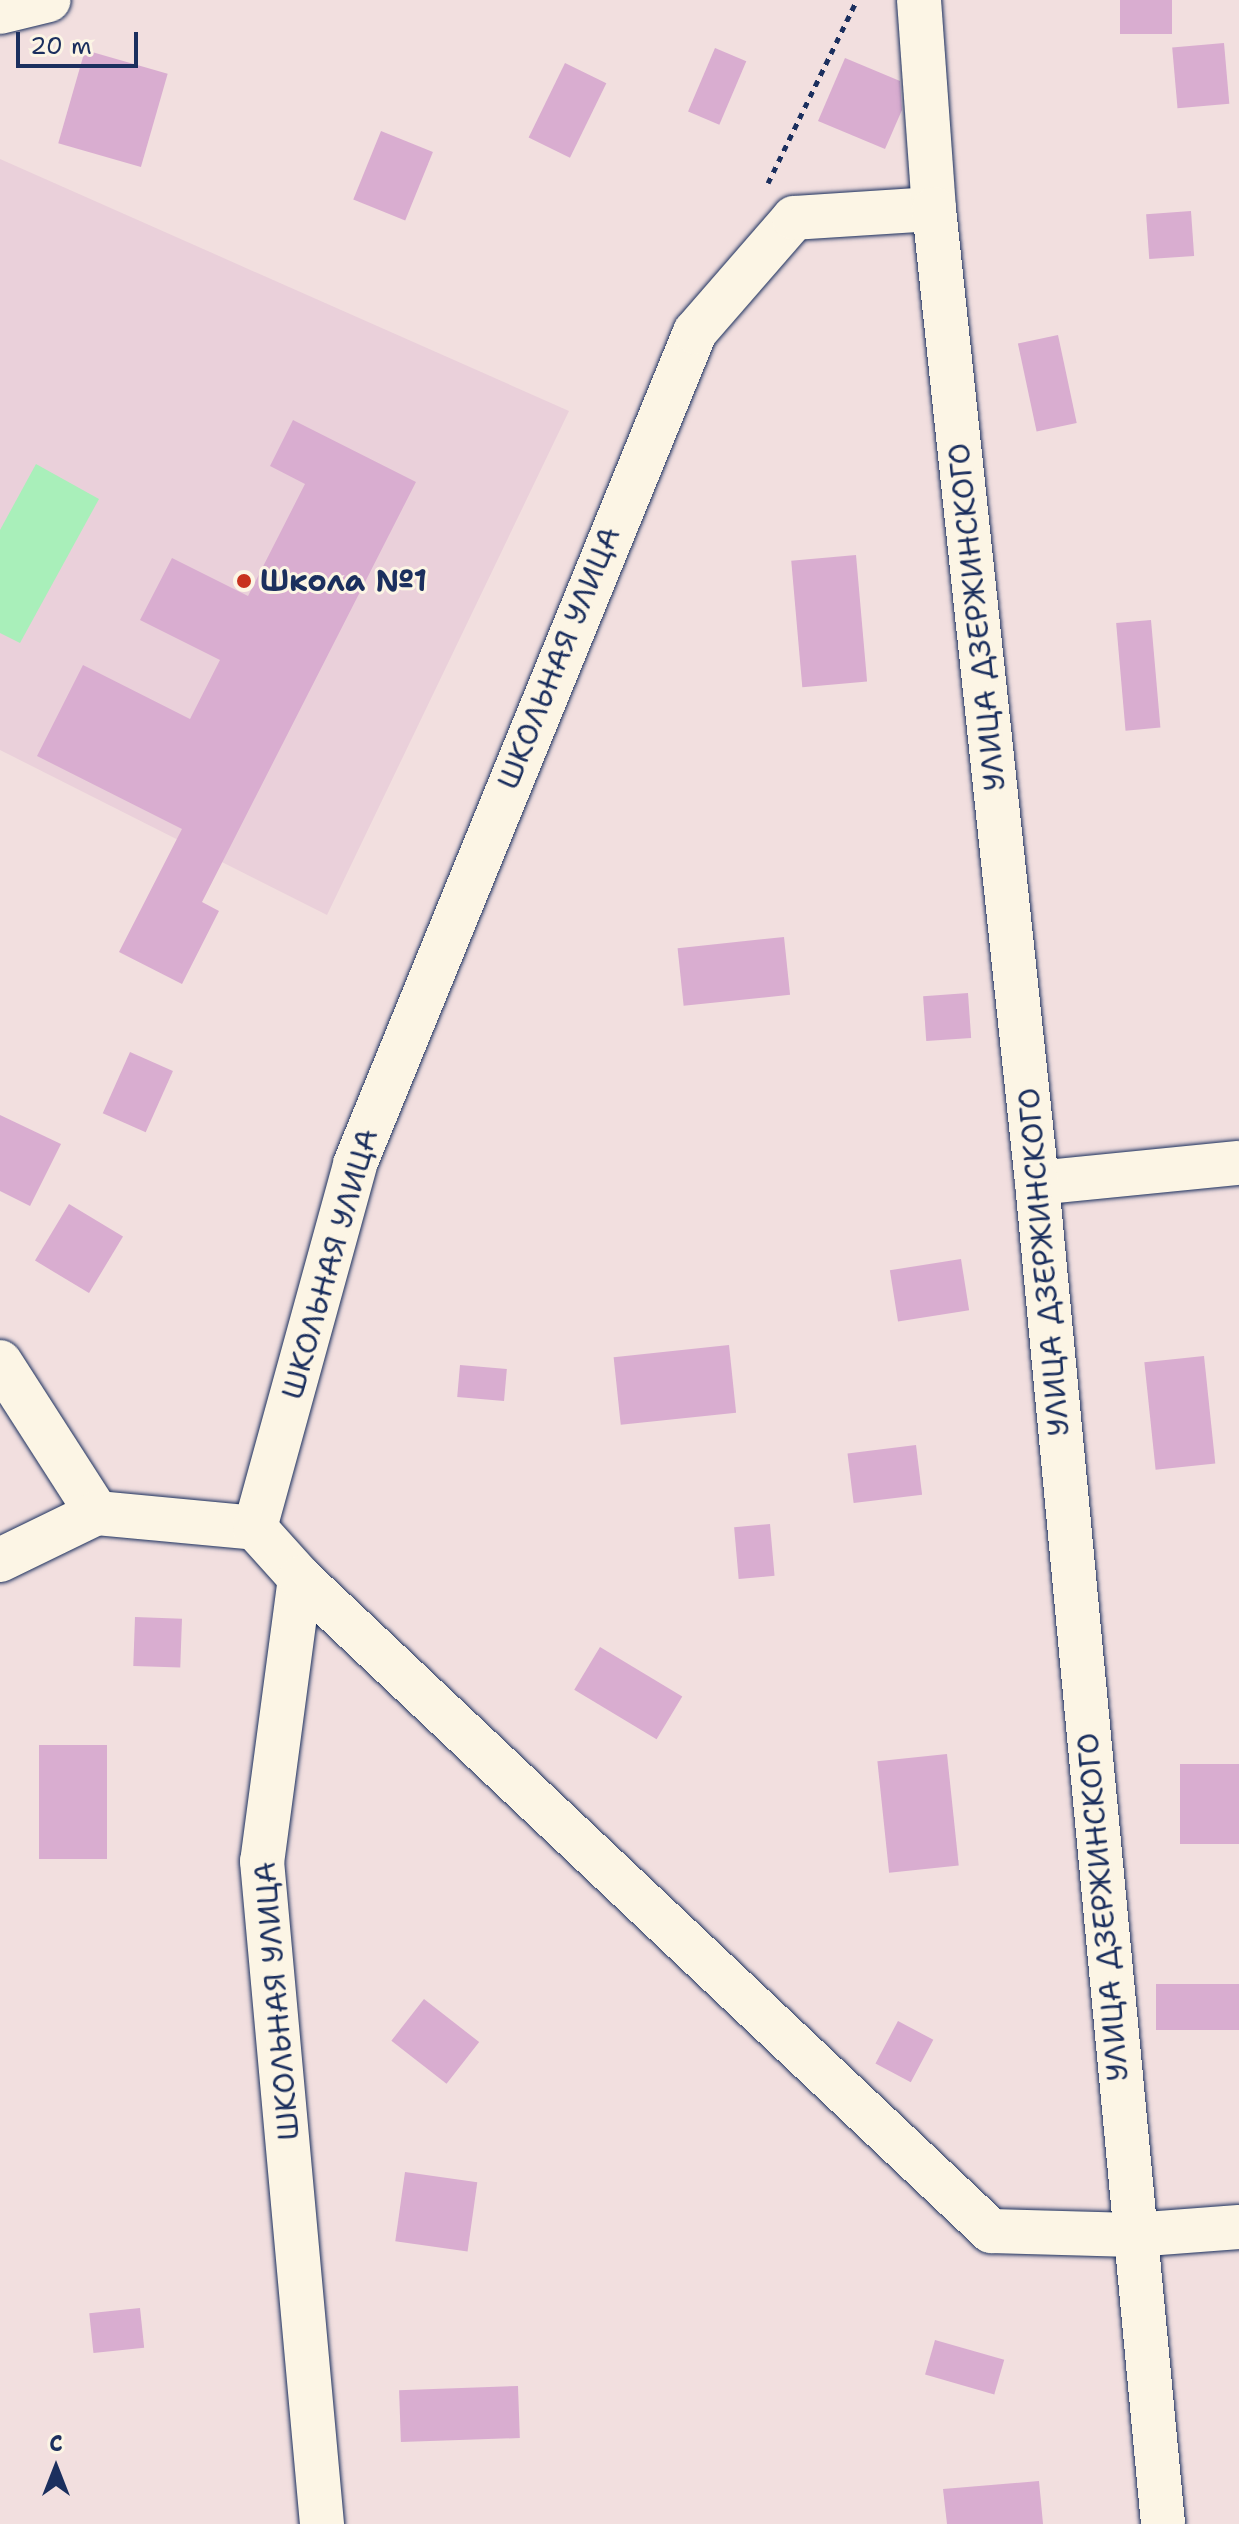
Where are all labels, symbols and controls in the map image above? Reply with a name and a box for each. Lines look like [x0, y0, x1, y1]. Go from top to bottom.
scale bar [20, 16, 142, 66]
text: 20 m [30, 30, 92, 62]
street label: УЛИЦА ДЗЕРЖИНСКОГО [941, 441, 1013, 793]
street label: ШКОЛЬНАЯ УЛИЦА [490, 522, 628, 794]
place label: Школа №1 [260, 563, 427, 599]
marker: Школа №1 [235, 572, 253, 590]
street label: УЛИЦА ДЗЕРЖИНСКОГО [1011, 1086, 1077, 1438]
street label: ШКОЛЬНАЯ УЛИЦА [274, 1125, 386, 1403]
street label: УЛИЦА ДЗЕРЖИНСКОГО [1070, 1731, 1136, 2083]
street label: ШКОЛЬНАЯ УЛИЦА [247, 1860, 307, 2142]
north arrow [16, 2428, 96, 2508]
text: С [49, 2429, 63, 2458]

